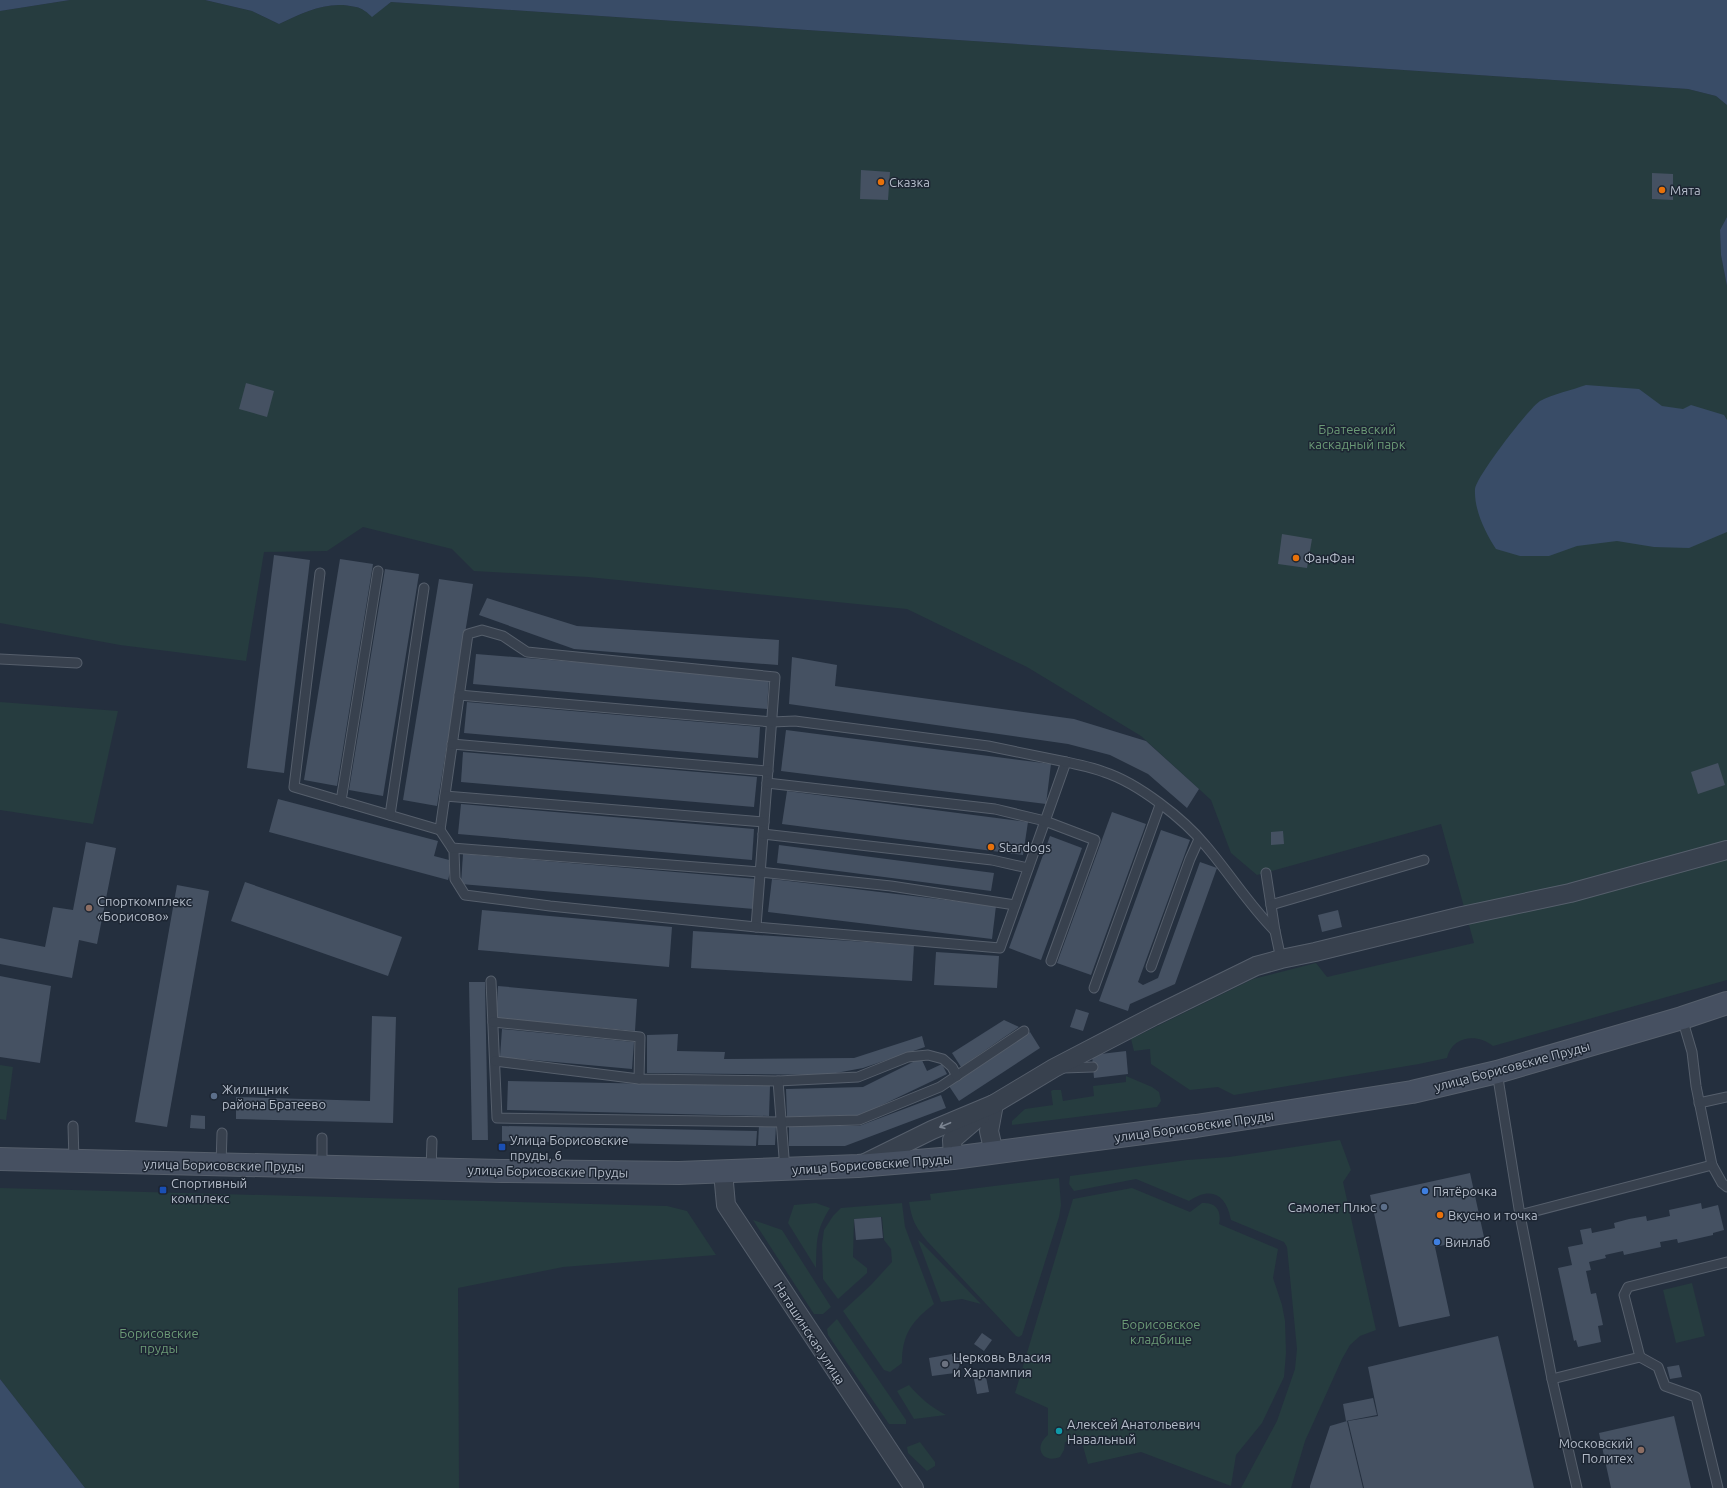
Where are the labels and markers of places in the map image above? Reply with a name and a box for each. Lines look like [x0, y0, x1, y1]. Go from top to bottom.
place label: Сказка [889, 175, 930, 189]
marker: Сказка [876, 177, 886, 187]
place label: Мята [1670, 183, 1701, 197]
marker: Мята [1657, 185, 1667, 195]
place label: ФанФан [1304, 551, 1355, 565]
marker: ФанФан [1291, 553, 1301, 563]
place label: Stardogs [999, 840, 1051, 854]
marker: Stardogs [986, 842, 996, 852]
place label: Спорткомплекс «Борисово» [97, 894, 192, 923]
marker: Спорткомплекс «Борисово» [84, 903, 94, 913]
place label: Жилищник района Братеево [222, 1082, 326, 1111]
marker: Жилищник района Братеево [209, 1091, 219, 1101]
place label: Улица Борисовские пруды, 6 [510, 1133, 628, 1163]
marker: Улица Борисовские пруды, 6 [497, 1142, 507, 1152]
place label: Спортивный комплекс [171, 1176, 247, 1205]
place label: Пятёрочка [1433, 1184, 1497, 1198]
marker: Спортивный комплекс [158, 1185, 168, 1195]
marker: Пятёрочка [1420, 1186, 1430, 1196]
place label: Самолет Плюс [1288, 1200, 1376, 1214]
marker: Самолет Плюс [1379, 1202, 1389, 1212]
place label: Вкусно и точка [1448, 1208, 1538, 1222]
marker: Вкусно и точка [1435, 1210, 1445, 1220]
place label: Винлаб [1445, 1235, 1490, 1249]
marker: Винлаб [1432, 1237, 1442, 1247]
place label: Церковь Власия и Харлампия [953, 1350, 1051, 1379]
marker: Церковь Власия и Харлампия [940, 1359, 950, 1369]
place label: Алексей Анатольевич Навальный [1067, 1417, 1200, 1446]
marker: Алексей Анатольевич Навальный [1054, 1426, 1064, 1436]
place label: Московский Политех [1559, 1436, 1633, 1465]
marker: Московский Политех [1636, 1445, 1646, 1455]

